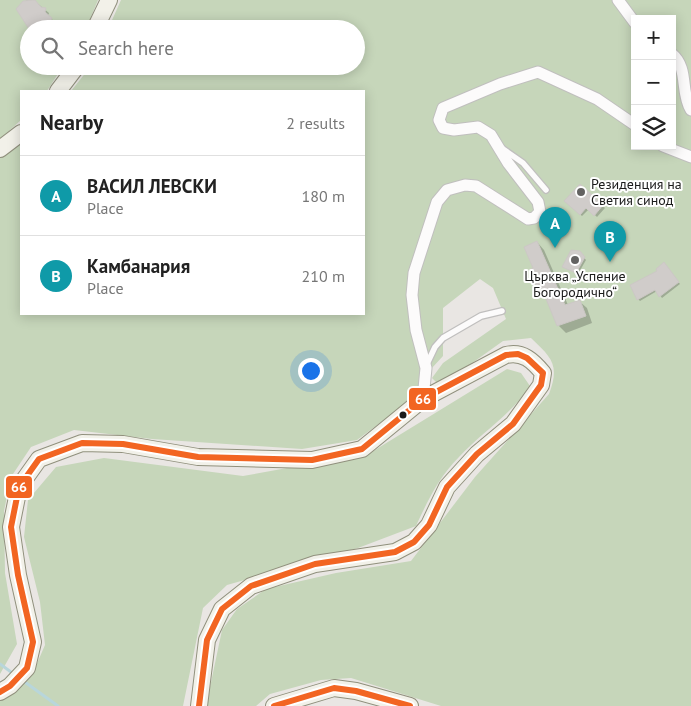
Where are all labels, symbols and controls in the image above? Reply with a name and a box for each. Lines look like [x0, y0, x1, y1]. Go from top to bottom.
map controls [631, 15, 676, 150]
button: + [631, 15, 676, 60]
search box [20, 20, 365, 75]
icon: search [38, 34, 66, 62]
text: Search here [78, 36, 174, 60]
button: − [631, 60, 676, 105]
button: layers [631, 105, 676, 150]
text: Nearby [40, 109, 103, 136]
text: 2 results [286, 113, 345, 133]
text: ВАСИЛ ЛЕВСКИ [87, 174, 217, 198]
place label: Резиденция на Светия синод [591, 175, 682, 209]
text: A [51, 186, 61, 206]
text: 180 m [302, 186, 345, 206]
marker: Резиденция на Светия синод [575, 186, 587, 198]
text: Place [87, 198, 124, 218]
pin: A [539, 207, 571, 248]
pin: B [594, 221, 626, 262]
text: Камбанария [87, 254, 190, 278]
marker: Църква „Успение Богородично“ [569, 254, 581, 266]
text: B [51, 266, 61, 286]
text: 210 m [302, 266, 345, 286]
place label: Църква „Успение Богородично“ [524, 267, 626, 301]
text: Place [87, 278, 124, 298]
your location [298, 358, 324, 384]
line badge: 66 [408, 387, 437, 411]
text: 66 [415, 390, 431, 408]
unlabelled marker [398, 410, 408, 420]
line badge: 66 [5, 475, 33, 499]
text: 66 [11, 478, 27, 496]

